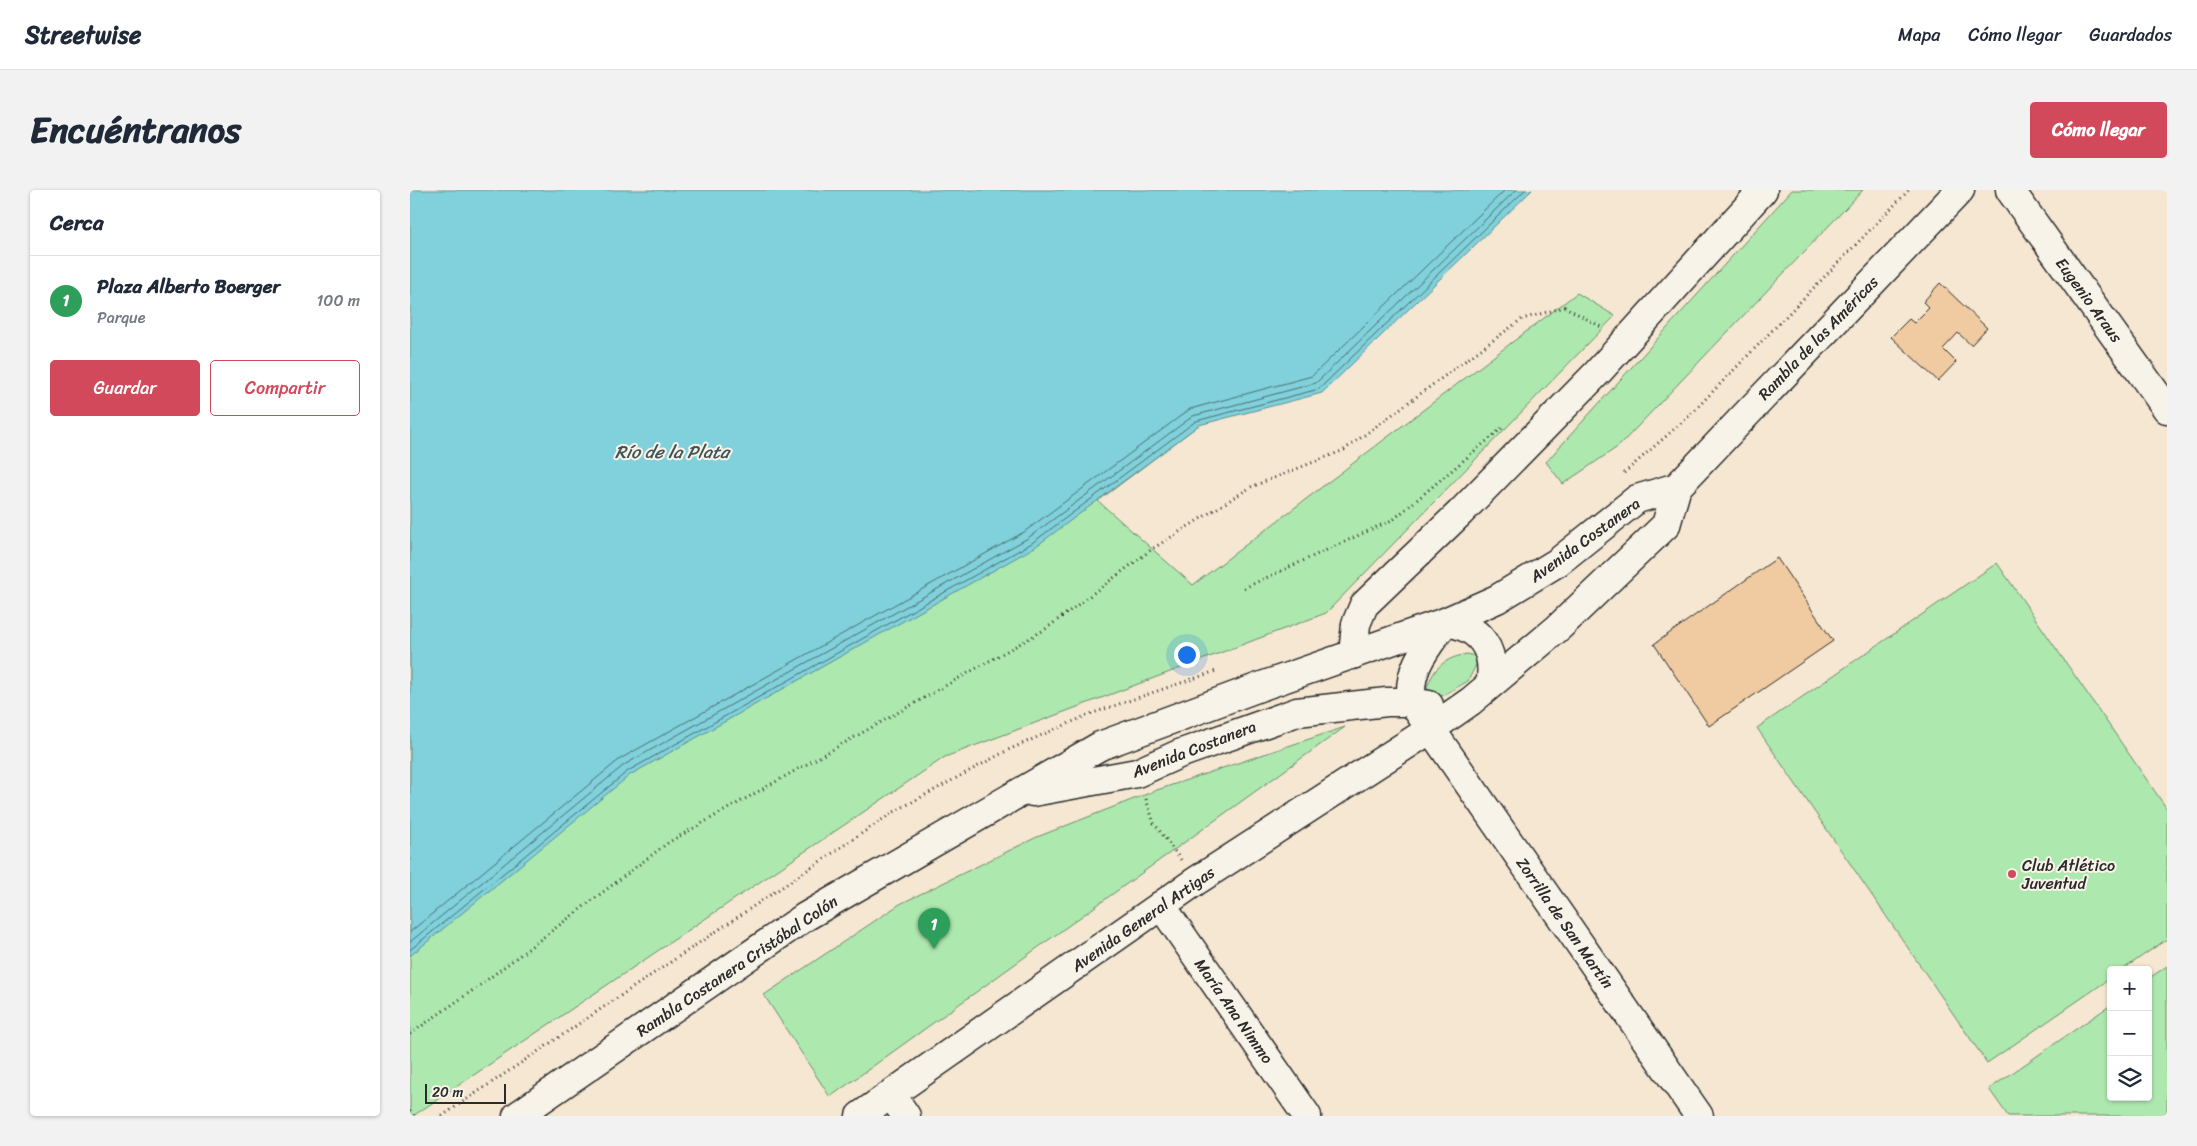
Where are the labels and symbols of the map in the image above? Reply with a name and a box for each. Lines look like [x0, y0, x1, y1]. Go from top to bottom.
street label: Eugenio Araus [2048, 251, 2131, 350]
street label: Rambla de las Américas [1750, 268, 1886, 407]
water label: Río de la Plata [615, 436, 731, 468]
street label: Avenida Costanera [1523, 490, 1647, 591]
your location [1174, 642, 1200, 668]
street label: Avenida Costanera [1127, 712, 1260, 786]
street label: Zorrilla de San Martín [1508, 851, 1622, 995]
place label: Club Atlético Juventud [2021, 851, 2115, 898]
street label: Avenida General Artigas [1064, 858, 1222, 980]
marker: Club Atlético Juventud [2006, 868, 2018, 880]
street label: Rambla Costanera Cristóbal Colón [630, 887, 844, 1045]
pin: 1 [918, 908, 950, 949]
street label: María Ana Nimmo [1187, 952, 1281, 1070]
scale bar [425, 1081, 506, 1104]

